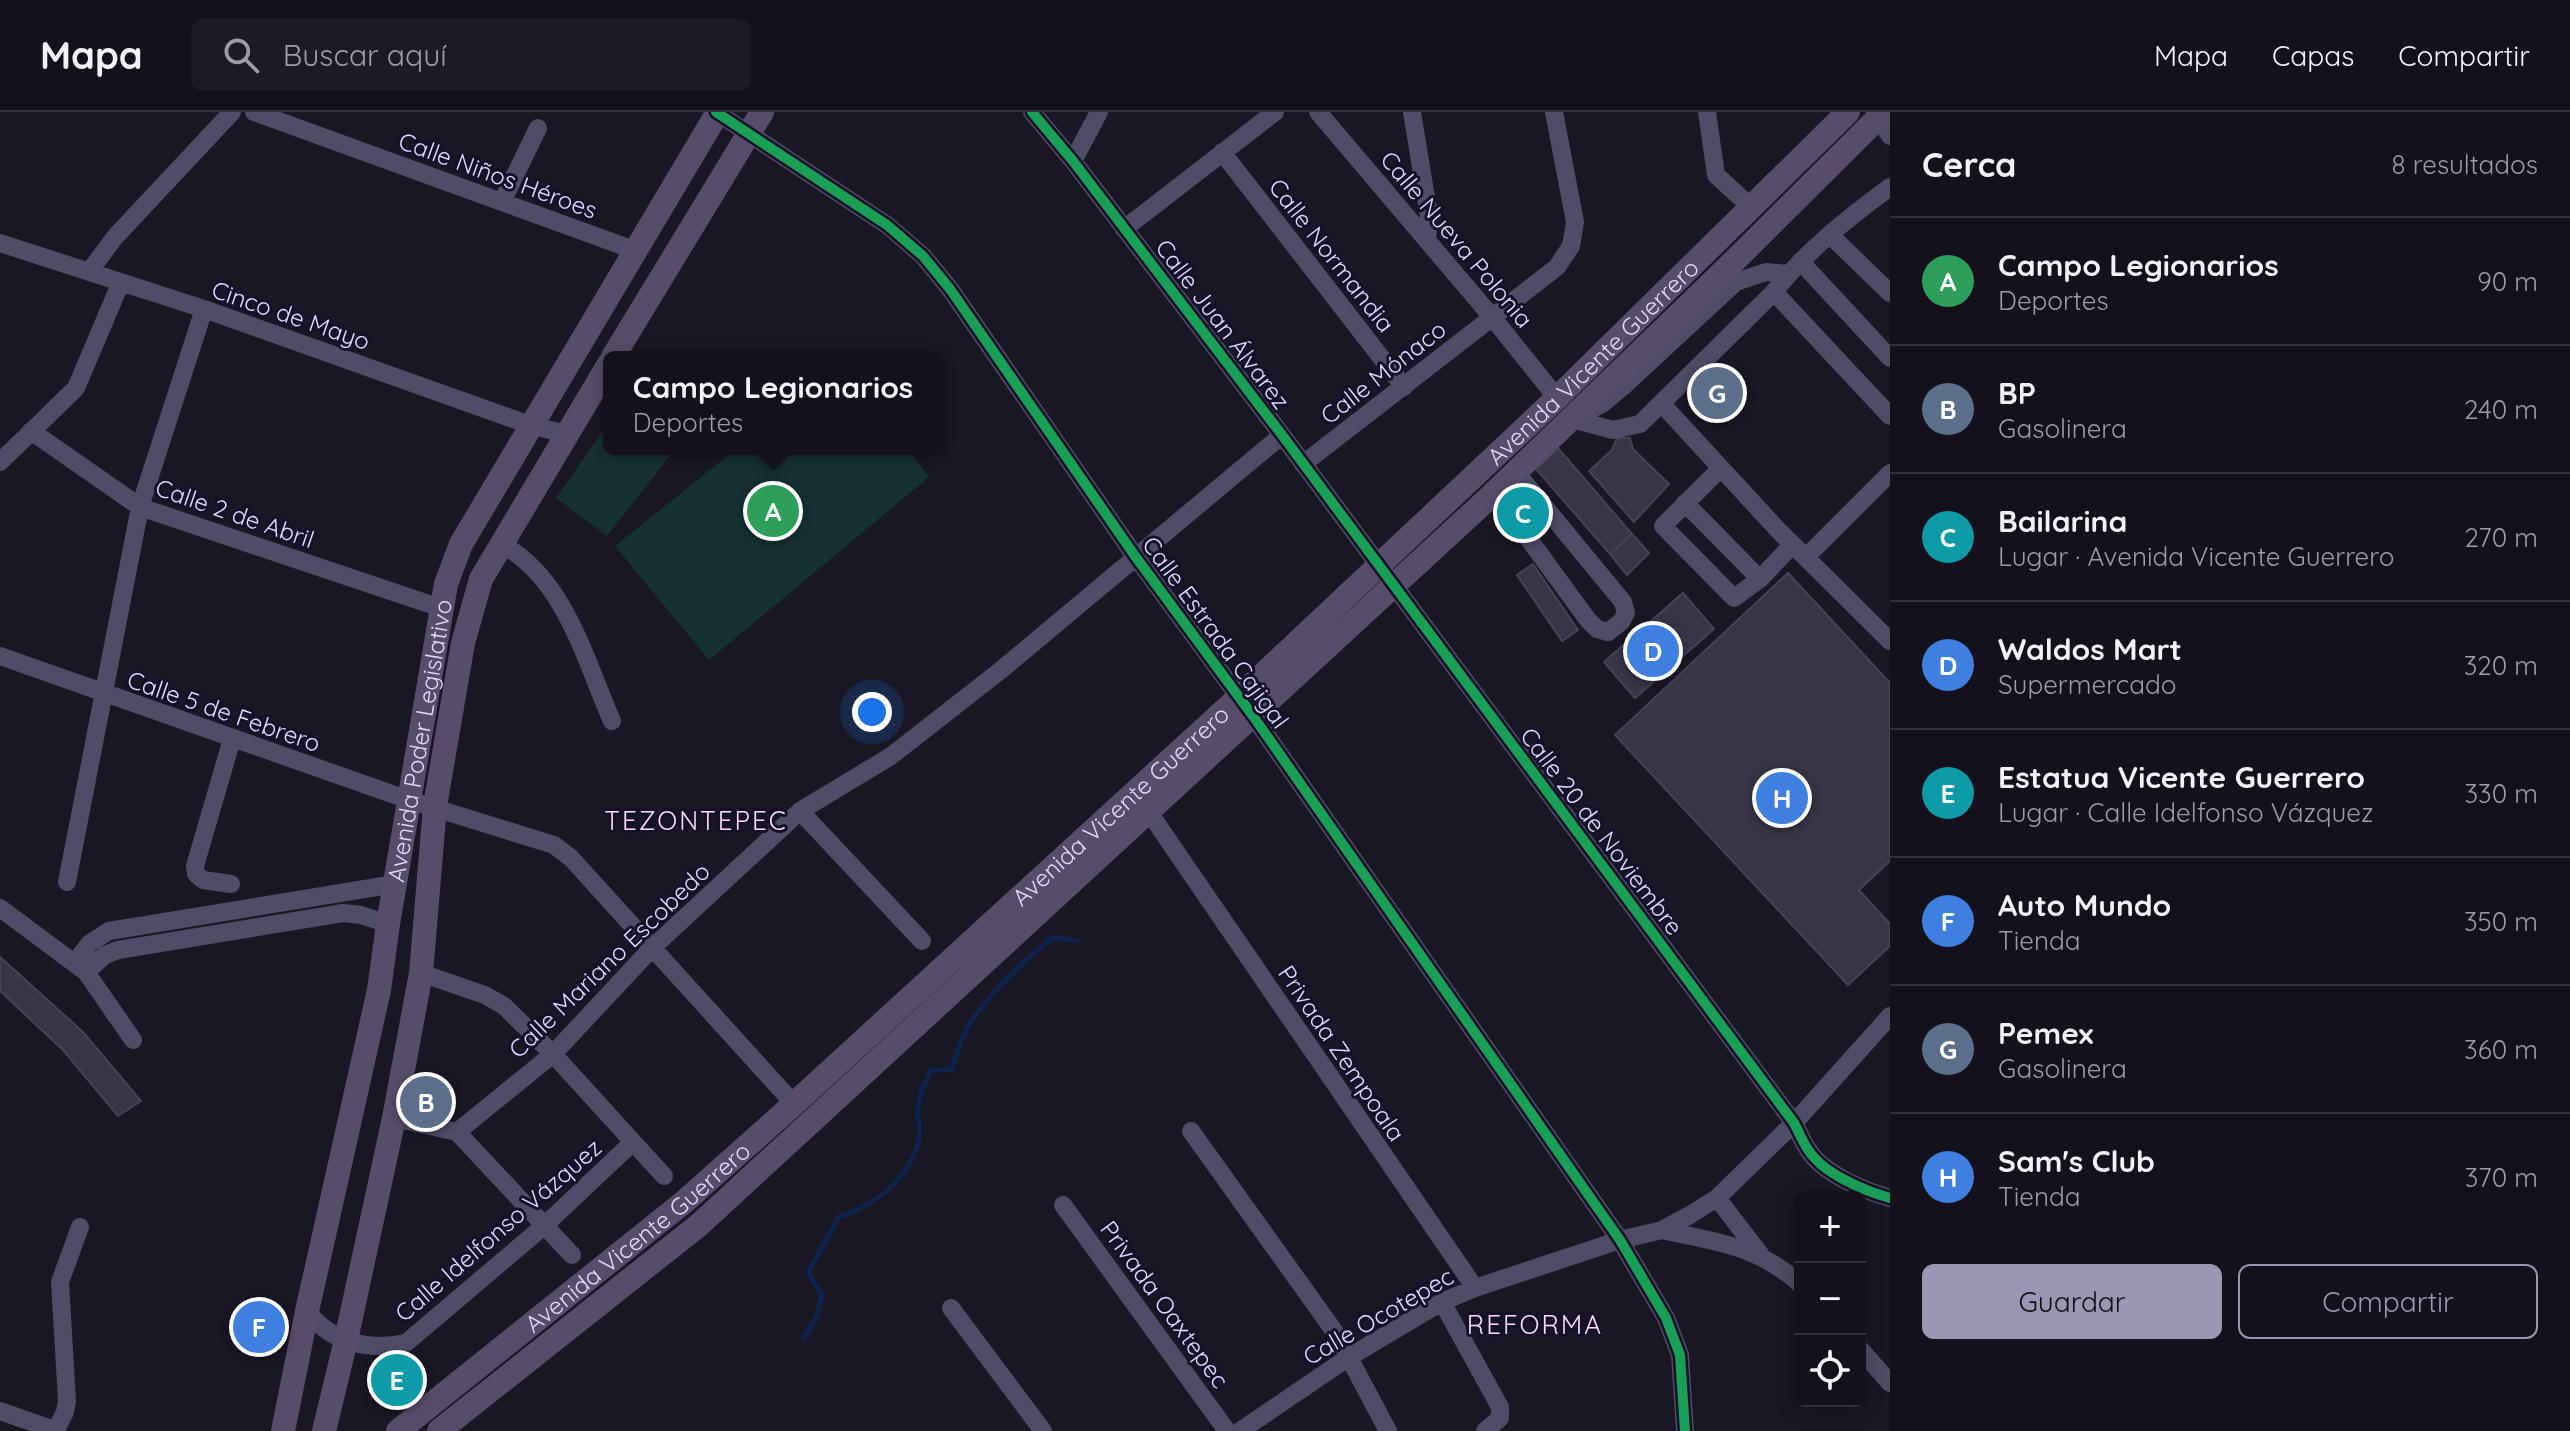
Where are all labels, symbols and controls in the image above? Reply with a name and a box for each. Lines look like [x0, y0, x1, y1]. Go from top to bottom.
search box [191, 19, 751, 91]
text: Mapa [40, 31, 143, 79]
icon: search [219, 33, 263, 77]
text: Buscar aquí [283, 36, 447, 74]
text: Mapa [2154, 38, 2228, 73]
text: Capas [2272, 38, 2354, 73]
text: Compartir [2398, 38, 2530, 73]
street label: Calle Niños Héroes [395, 125, 601, 225]
text: Cerca [1922, 143, 2016, 186]
street label: Calle Nueva Polonia [1374, 145, 1540, 333]
text: 8 resultados [2392, 148, 2538, 181]
street label: Calle Normandia [1263, 172, 1401, 338]
street label: Calle Juan Álvarez [1149, 233, 1297, 415]
text: Campo Legionarios [1998, 246, 2279, 284]
street label: Avenida Vicente Guerrero [1480, 252, 1705, 471]
text: A [1940, 265, 1956, 298]
text: 90 m [2477, 265, 2538, 298]
street label: Cinco de Mayo [208, 274, 374, 356]
text: Deportes [1998, 284, 2109, 317]
street label: Calle Mónaco [1314, 314, 1452, 430]
popup [603, 351, 943, 455]
pin: G [1691, 363, 1743, 423]
text: Campo Legionarios [633, 368, 913, 406]
text: BP [1998, 374, 2036, 412]
text: B [1939, 393, 1957, 426]
text: 240 m [2464, 393, 2538, 426]
text: Deportes [633, 406, 743, 439]
text: Gasolinera [1998, 412, 2127, 445]
street label: Calle 2 de Abril [152, 472, 318, 554]
pin: A [747, 481, 799, 541]
pin: C [1497, 483, 1549, 543]
text: Bailarina [1998, 502, 2127, 540]
text: C [1940, 521, 1956, 554]
text: 270 m [2464, 521, 2538, 554]
street label: Calle Estrada Cajigal [1136, 530, 1296, 734]
text: Lugar · Avenida Vicente Guerrero [1998, 540, 2394, 573]
street label: Avenida Poder Legislativo [380, 597, 458, 884]
pin: D [1627, 621, 1679, 681]
text: Waldos Mart [1998, 630, 2182, 668]
text: D [1939, 649, 1957, 682]
text: 320 m [2464, 649, 2538, 682]
street label: Calle 5 de Febrero [124, 664, 324, 758]
text: Supermercado [1998, 668, 2176, 701]
your location [852, 692, 892, 732]
street label: Avenida Vicente Guerrero [1006, 699, 1235, 912]
street label: Calle 20 de Noviembre [1514, 721, 1690, 941]
text: Estatua Vicente Guerrero [1998, 758, 2365, 796]
pin: H [1756, 768, 1808, 828]
text: E [1941, 777, 1955, 810]
text: 330 m [2464, 777, 2538, 810]
text: Lugar · Calle Idelfonso Vázquez [1998, 796, 2373, 829]
district label: TEZONTEPEC [604, 804, 788, 837]
street label: Calle Mariano Escobedo [502, 856, 716, 1064]
text: Auto Mundo [1998, 886, 2171, 924]
text: F [1941, 905, 1955, 938]
text: 350 m [2464, 905, 2538, 938]
text: Tienda [1998, 924, 2081, 957]
street label: Privada Zempoala [1272, 959, 1412, 1147]
text: Pemex [1998, 1014, 2093, 1052]
text: G [1939, 1033, 1957, 1066]
text: 360 m [2464, 1033, 2538, 1066]
text: Gasolinera [1998, 1052, 2127, 1085]
pin: B [400, 1072, 452, 1132]
street label: Calle Idelfonso Vázquez [389, 1132, 607, 1328]
street label: Avenida Vicente Guerrero [518, 1135, 756, 1339]
text: Sam's Club [1998, 1142, 2155, 1180]
text: H [1939, 1161, 1957, 1194]
text: 370 m [2465, 1161, 2538, 1194]
text: Tienda [1998, 1180, 2081, 1213]
map controls [1794, 1191, 1866, 1407]
button: + [1794, 1191, 1866, 1263]
street label: Privada Oaxtepec [1094, 1215, 1236, 1393]
street label: Calle Ocotepec [1297, 1261, 1459, 1371]
button: − [1794, 1263, 1866, 1335]
button: Guardar [1922, 1264, 2222, 1339]
button: Compartir [2238, 1264, 2538, 1339]
pin: F [233, 1297, 285, 1357]
district label: REFORMA [1467, 1308, 1603, 1341]
button: locate [1794, 1335, 1866, 1407]
pin: E [371, 1350, 423, 1410]

